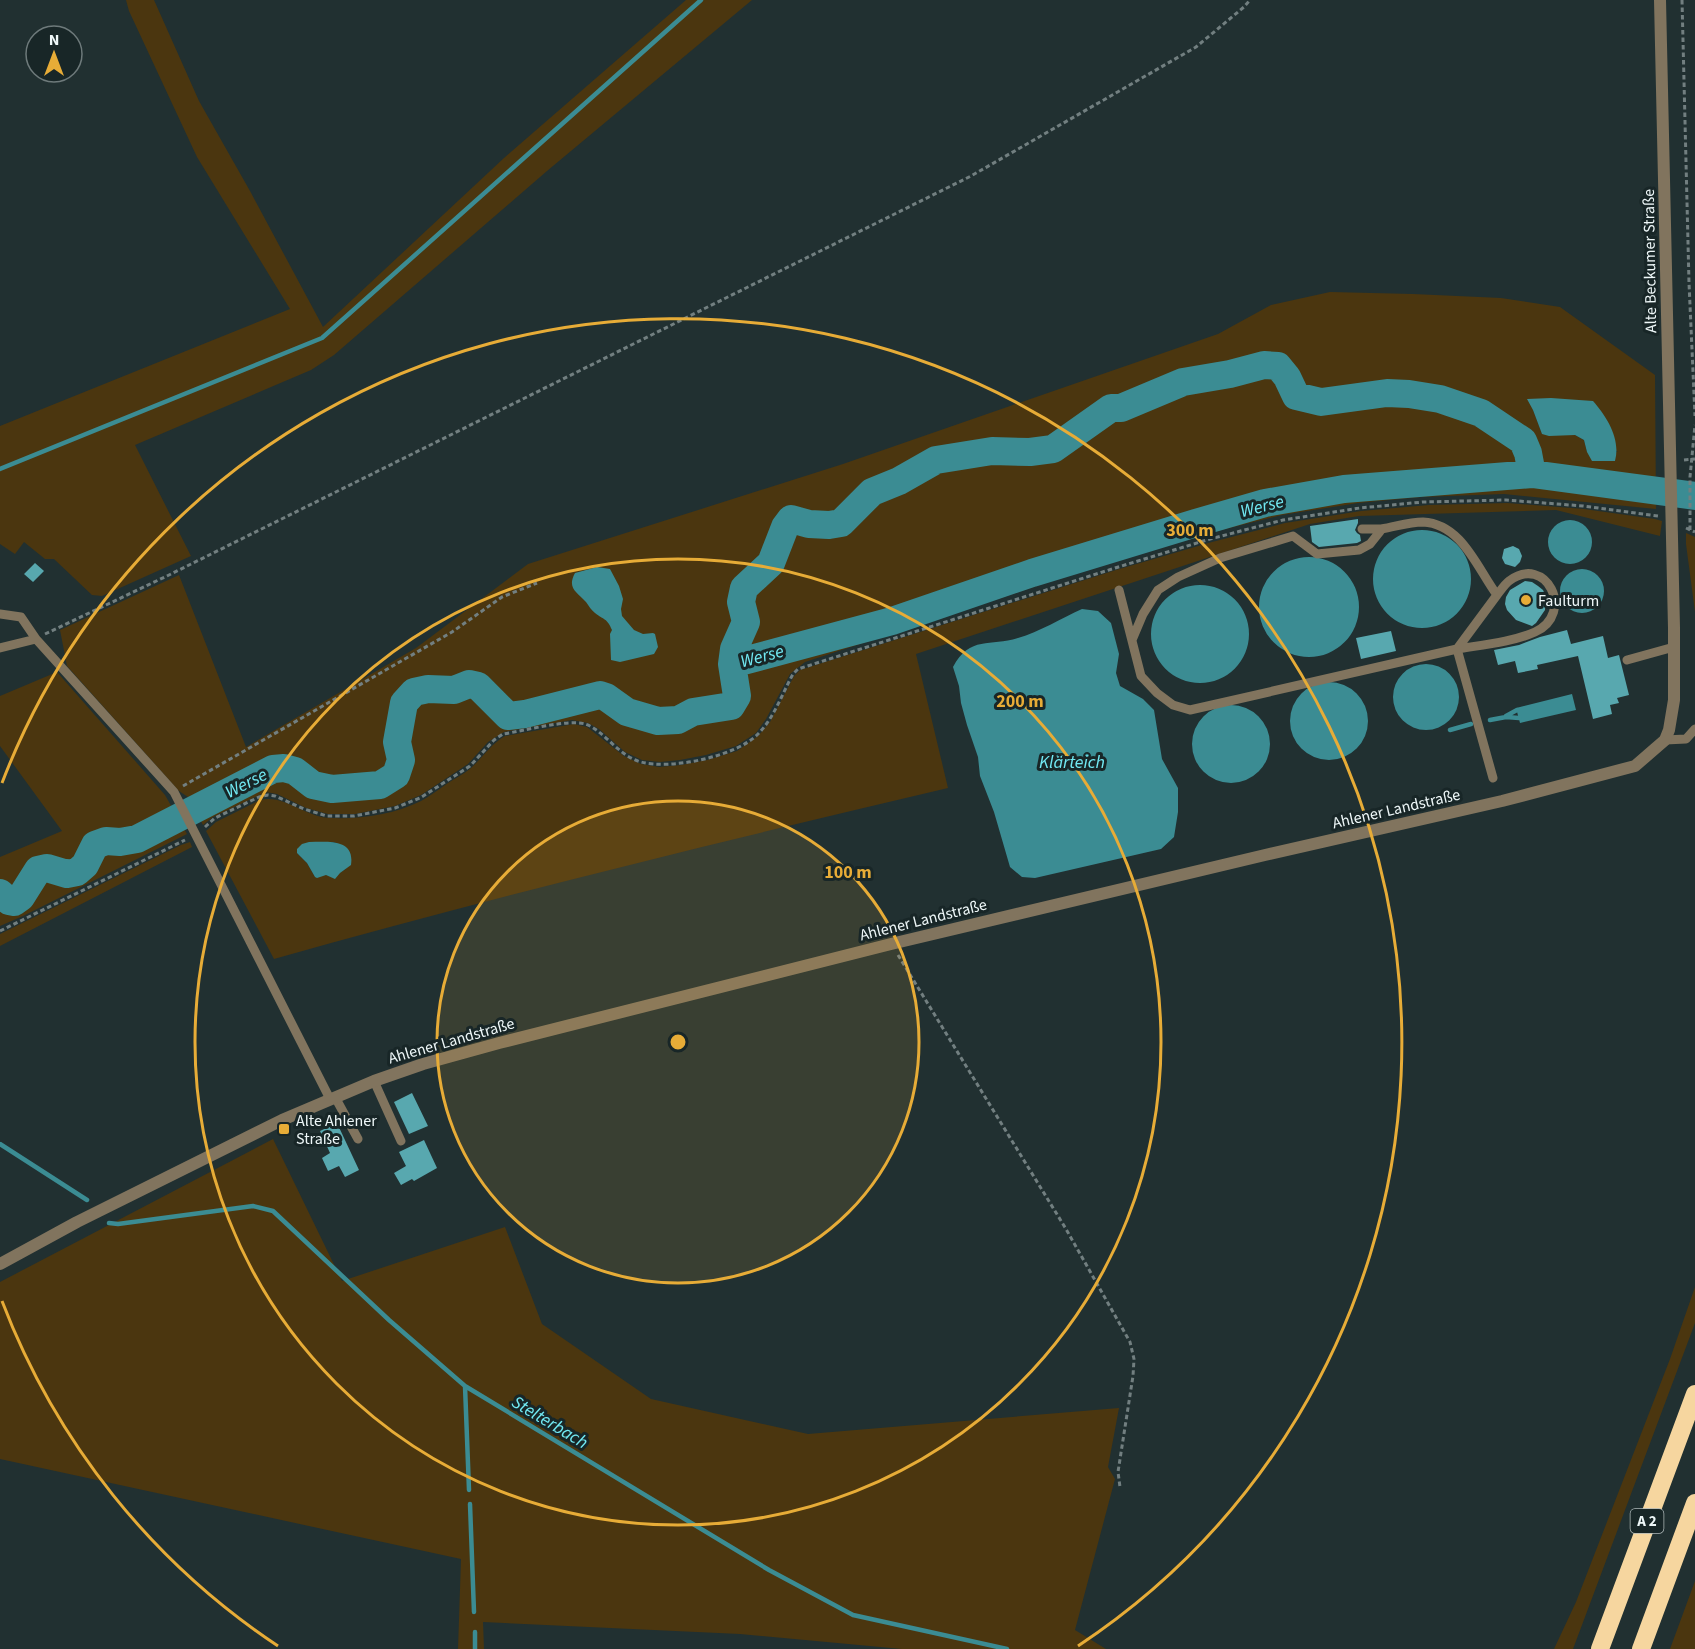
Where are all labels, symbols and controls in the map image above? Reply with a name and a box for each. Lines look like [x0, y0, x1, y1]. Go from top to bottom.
north arrow [24, 24, 84, 84]
text: N [49, 29, 59, 51]
street label: Alte Beckumer Straße [1638, 189, 1662, 333]
water label: Werse [1238, 489, 1287, 524]
text: 300 m [1166, 518, 1214, 543]
place label: Faulturm [1538, 590, 1599, 612]
marker: Faulturm [1519, 593, 1533, 607]
water label: Werse [738, 639, 787, 674]
text: 200 m [996, 689, 1044, 714]
water label: Klärteich [1039, 750, 1105, 775]
water label: Werse [221, 762, 272, 805]
street label: Ahlener Landstraße [1330, 784, 1462, 834]
text: 100 m [824, 860, 872, 885]
street label: Ahlener Landstraße [857, 893, 989, 946]
street label: Ahlener Landstraße [386, 1012, 517, 1070]
centre of rings [668, 1032, 688, 1052]
place label: Alte Ahlener Straße [296, 1110, 377, 1150]
marker: Alte Ahlener Straße [277, 1122, 291, 1136]
water label: Stelterbach [507, 1390, 593, 1455]
road number: A 2 [1630, 1509, 1664, 1533]

